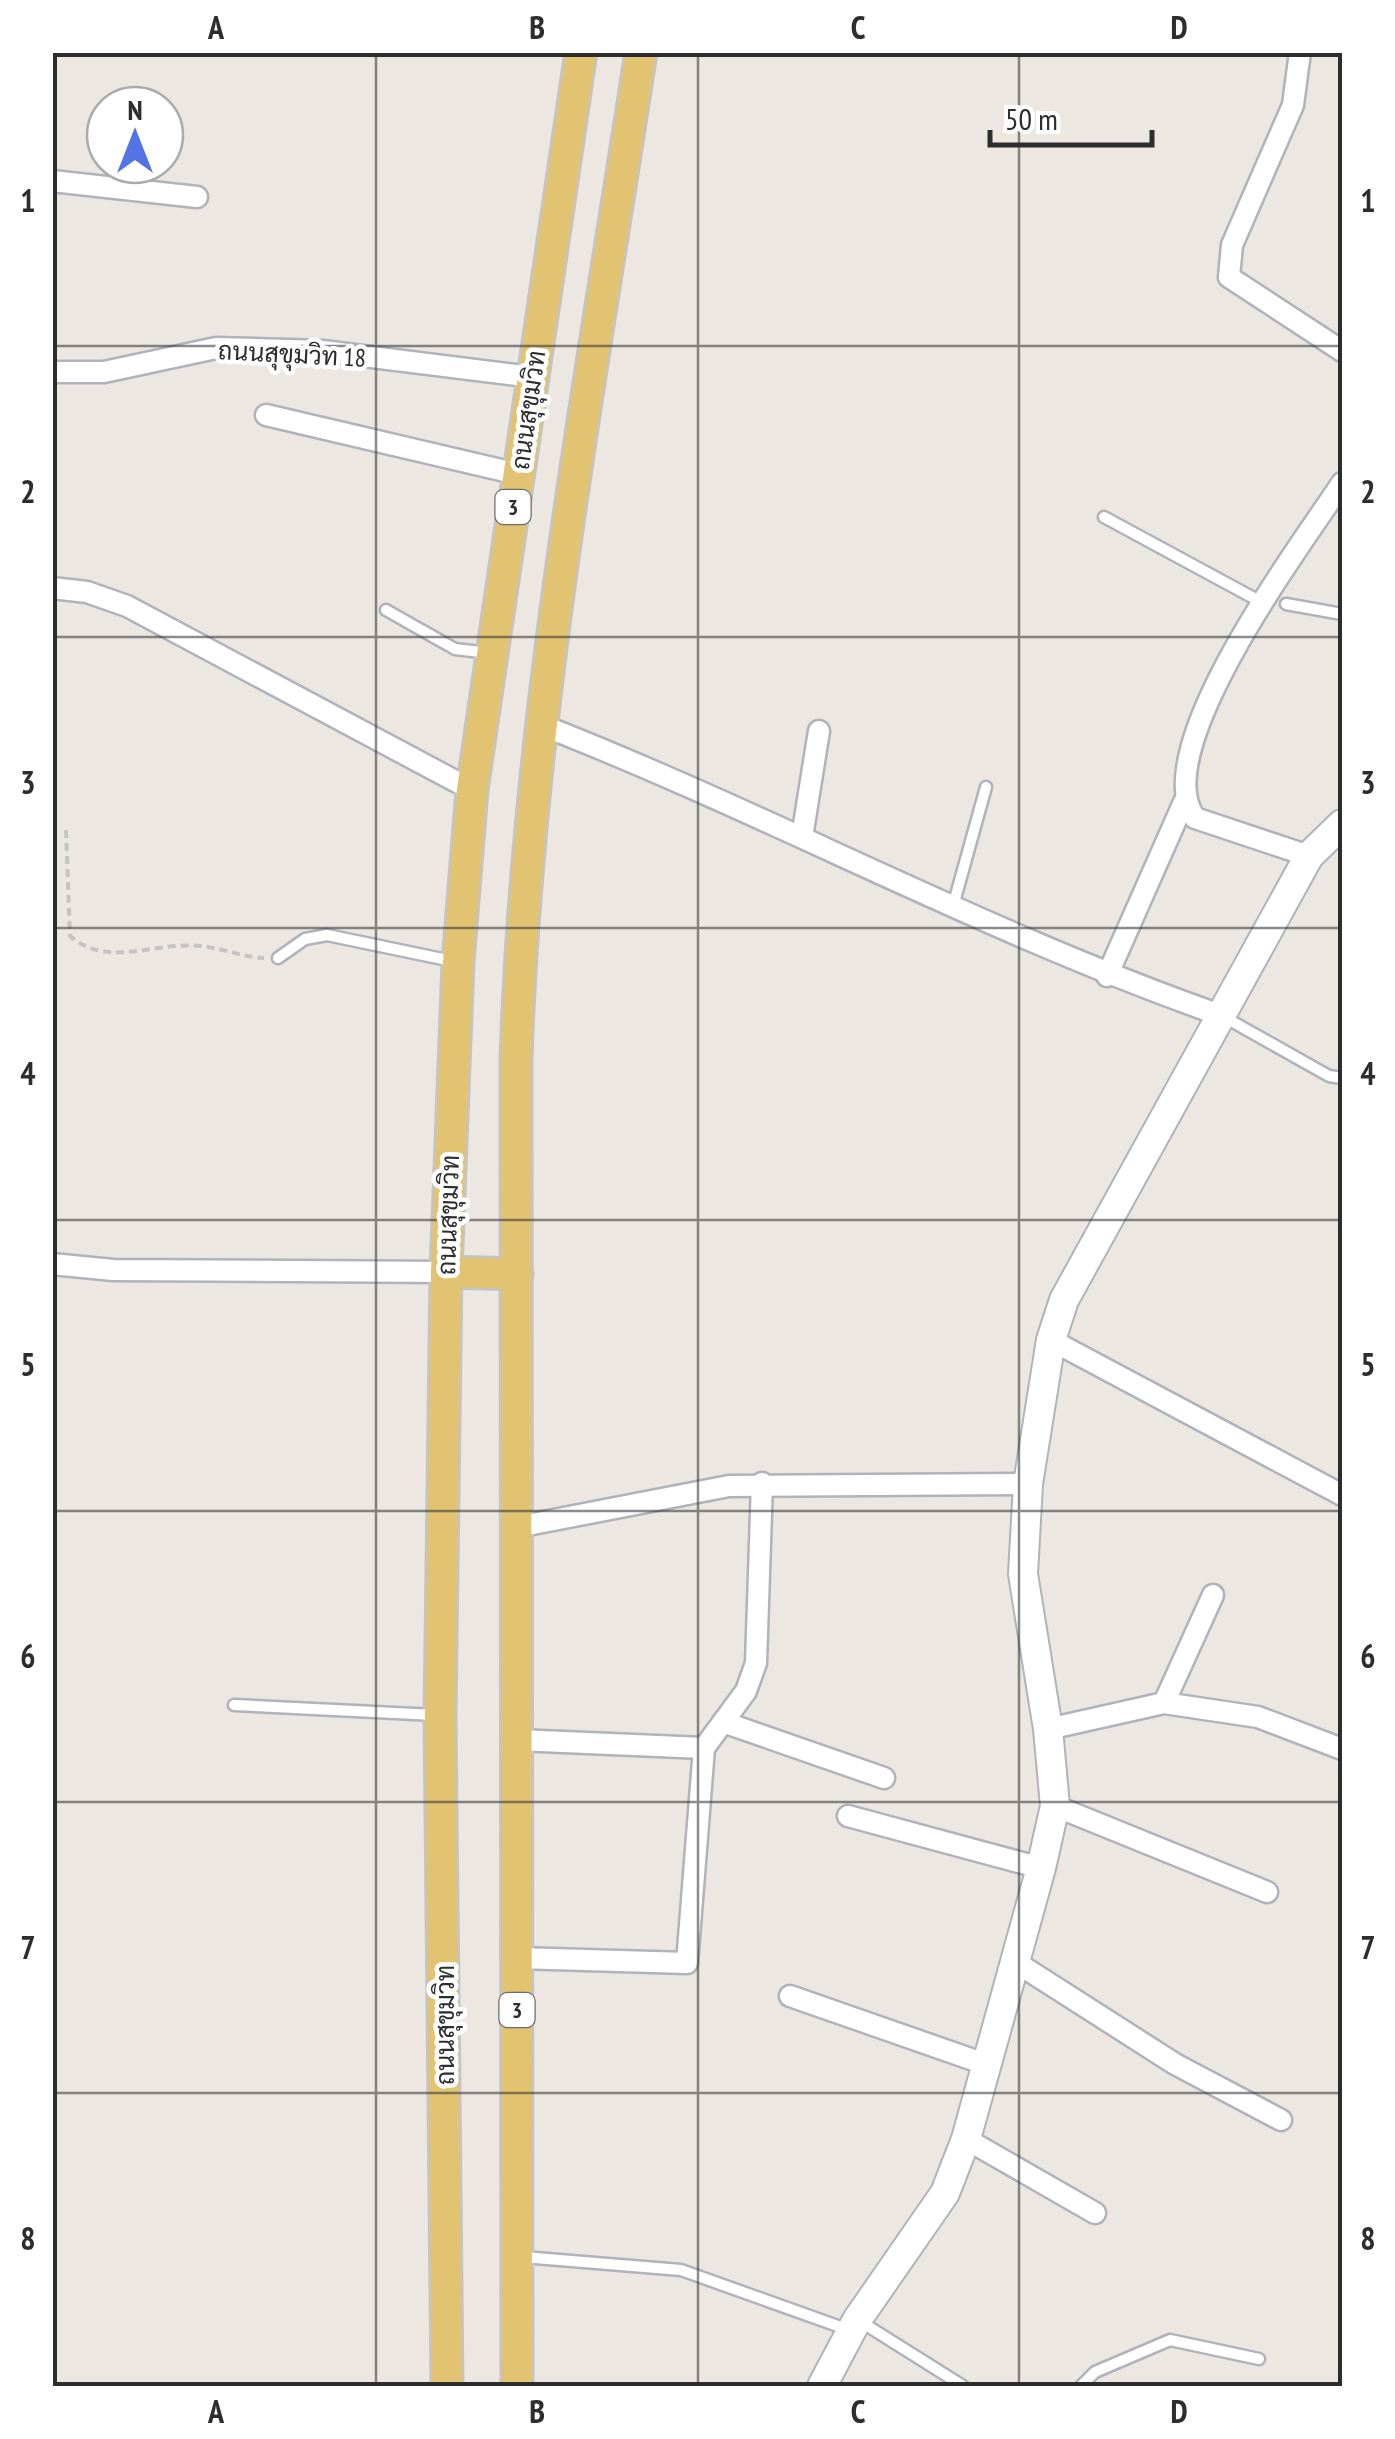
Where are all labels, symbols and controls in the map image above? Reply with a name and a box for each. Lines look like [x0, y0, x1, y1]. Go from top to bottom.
text: A [207, 6, 225, 48]
text: B [529, 6, 545, 48]
text: C [851, 6, 866, 48]
text: D [1170, 6, 1188, 48]
north arrow [85, 85, 185, 185]
scale bar [990, 85, 1152, 147]
text: N [127, 91, 143, 128]
text: 50 m [1005, 99, 1058, 138]
text: 1 [20, 179, 36, 221]
text: 1 [1360, 179, 1376, 221]
street label: ถนนสุขุมวิท 18 [217, 334, 367, 376]
street label: ถนนสุขุมวิท [504, 348, 554, 472]
text: 2 [20, 470, 36, 512]
text: 2 [1360, 470, 1376, 512]
road number: 3 [496, 490, 530, 524]
text: 3 [20, 761, 36, 803]
text: 3 [1360, 761, 1376, 803]
text: 4 [20, 1052, 36, 1094]
text: 4 [1360, 1052, 1376, 1094]
street label: ถนนสุขุมวิท [430, 1154, 468, 1276]
text: 5 [20, 1343, 36, 1385]
text: 5 [1360, 1343, 1376, 1385]
text: 6 [20, 1635, 36, 1677]
text: 6 [1360, 1635, 1376, 1677]
text: 7 [20, 1926, 36, 1968]
text: 7 [1360, 1926, 1376, 1968]
street label: ถนนสุขุมวิท [429, 1965, 463, 2085]
road number: 3 [500, 1993, 534, 2027]
text: 8 [20, 2217, 36, 2259]
text: 8 [1360, 2217, 1376, 2259]
text: A [207, 2390, 225, 2432]
text: B [529, 2390, 545, 2432]
text: C [851, 2390, 866, 2432]
text: D [1170, 2390, 1188, 2432]

